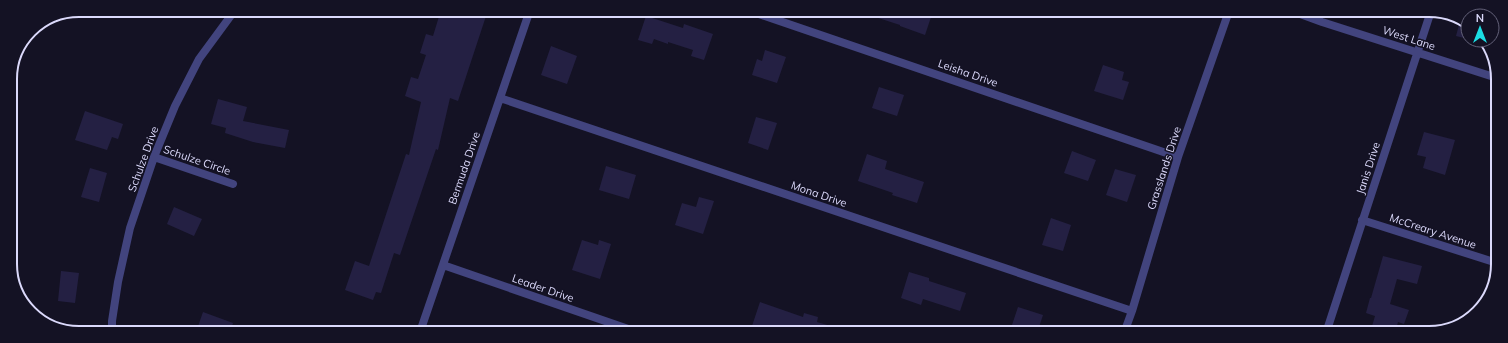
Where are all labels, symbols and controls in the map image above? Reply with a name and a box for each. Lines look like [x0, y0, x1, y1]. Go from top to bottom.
north arrow [1460, 8, 1500, 48]
text: N [1476, 11, 1484, 25]
street label: West Lane [1381, 23, 1437, 53]
street label: Leisha Drive [936, 56, 1000, 90]
street label: Schulze Drive [125, 124, 161, 194]
street label: Grasslands Drive [1144, 125, 1184, 211]
street label: Bermuda Drive [445, 130, 483, 206]
street label: Janis Drive [1353, 140, 1383, 196]
street label: Schulze Circle [161, 142, 233, 178]
street label: Mona Drive [789, 178, 849, 210]
street label: McCreary Avenue [1388, 210, 1478, 252]
street label: Leader Drive [510, 271, 576, 305]

